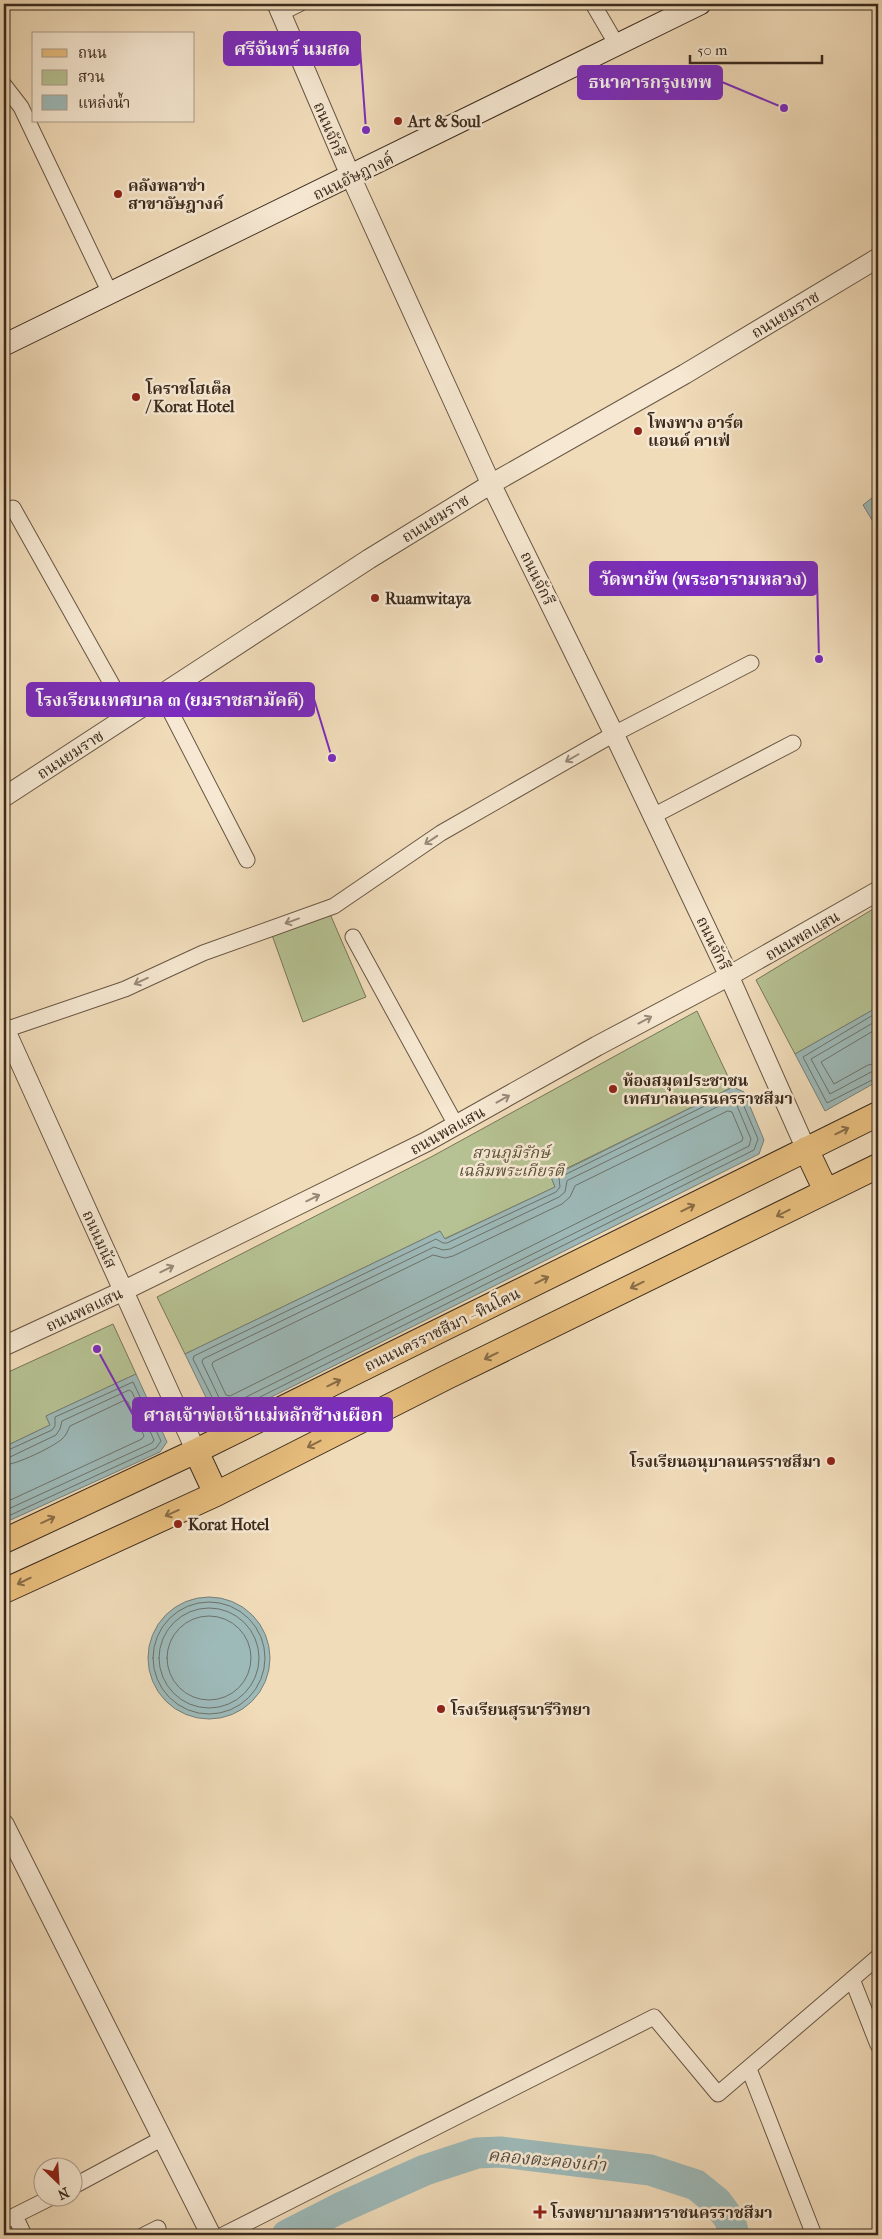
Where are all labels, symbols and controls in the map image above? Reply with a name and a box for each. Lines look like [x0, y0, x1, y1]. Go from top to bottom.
legend [32, 32, 195, 122]
callout: ศรีจันทร์ นมสด [224, 32, 360, 65]
scale bar [690, 32, 822, 64]
text: ศรีจันทร์ นมสด [234, 39, 350, 60]
text: 50 m [697, 41, 728, 59]
text: ถนน [78, 44, 107, 62]
callout: ธนาคารกรุงเทพ [578, 66, 722, 99]
text: สวน [78, 68, 105, 86]
text: ธนาคารกรุงเทพ [588, 72, 712, 94]
text: แหล่งน้ำ [78, 92, 130, 112]
street label: ถนนจักรี [310, 99, 350, 160]
place label: Art & Soul [407, 112, 481, 131]
marker: Art & Soul [392, 115, 404, 127]
street label: ถนนอัษฎางค์ [310, 149, 397, 204]
place label: คลังพลาซ่า สาขาอัษฎางค์ [128, 176, 224, 213]
marker: คลังพลาซ่า สาขาอัษฎางค์ [112, 188, 124, 200]
street label: ถนนยมราช [748, 287, 823, 342]
place label: โคราชโฮเต็ล / Korat Hotel [145, 378, 235, 416]
marker: โคราชโฮเต็ล / Korat Hotel [130, 391, 142, 403]
place label: โพงพาง อาร์ต แอนด์ คาเฟ่ [647, 412, 743, 450]
marker: โพงพาง อาร์ต แอนด์ คาเฟ่ [632, 425, 644, 437]
street label: ถนนยมราช [398, 490, 473, 547]
street label: ถนนจักรี [516, 548, 559, 608]
callout: วัดพายัพ (พระอารามหลวง) [590, 562, 817, 595]
text: วัดพายัพ (พระอารามหลวง) [599, 569, 807, 590]
place label: Ruamwitaya [385, 589, 472, 609]
marker: Ruamwitaya [369, 592, 381, 604]
callout: โรงเรียนเทศบาล ๓ (ยมราชสามัคคี) [27, 683, 314, 716]
text: โรงเรียนเทศบาล ๓ (ยมราชสามัคคี) [35, 688, 304, 711]
street label: ถนนยมราช [33, 726, 107, 783]
one-way arrow [564, 753, 579, 763]
one-way arrow [425, 835, 439, 845]
street label: ถนนพลแสน [762, 906, 843, 964]
street label: ถนนจักรี [692, 913, 735, 973]
one-way arrow [284, 917, 300, 926]
one-way arrow [134, 977, 149, 986]
one-way arrow [638, 1015, 653, 1025]
place label: ห้องสมุดประชาชน เทศบาลนครนครราชสีมา [623, 1071, 793, 1108]
marker: ห้องสมุดประชาชน เทศบาลนครนครราชสีมา [607, 1083, 619, 1095]
one-way arrow [496, 1093, 510, 1103]
street label: ถนนพลแสน [406, 1102, 488, 1159]
one-way arrow [834, 1126, 849, 1135]
park label: สวนภูมิรักษ์ เฉลิมพระเกียรติ [458, 1143, 566, 1180]
one-way arrow [305, 1193, 320, 1203]
one-way arrow [680, 1203, 695, 1213]
street label: ถนนมนัส [78, 1207, 121, 1271]
one-way arrow [775, 1208, 790, 1218]
one-way arrow [159, 1264, 174, 1274]
one-way arrow [534, 1275, 549, 1284]
one-way arrow [630, 1281, 645, 1290]
street label: ถนนพลแสน [43, 1283, 126, 1336]
street label: ถนนนครราชสีมา - หินโคน [361, 1283, 523, 1375]
one-way arrow [483, 1351, 498, 1361]
one-way arrow [326, 1378, 341, 1388]
callout: ศาลเจ้าพ่อเจ้าแม่หลักช้างเผือก [133, 1398, 392, 1431]
text: ศาลเจ้าพ่อเจ้าแม่หลักช้างเผือก [143, 1405, 383, 1426]
one-way arrow [307, 1440, 322, 1449]
place label: โรงเรียนอนุบาลนครราชสีมา [629, 1451, 821, 1473]
marker: โรงเรียนอนุบาลนครราชสีมา [825, 1455, 837, 1467]
one-way arrow [165, 1509, 180, 1519]
one-way arrow [40, 1515, 55, 1525]
place label: Korat Hotel [188, 1515, 270, 1534]
marker: Korat Hotel [172, 1518, 184, 1530]
one-way arrow [17, 1577, 32, 1586]
place label: โรงเรียนสุรนารีวิทยา [450, 1699, 591, 1721]
marker: โรงเรียนสุรนารีวิทยา [435, 1703, 447, 1715]
water label: คลองตะคองเก่า [487, 2145, 608, 2176]
north arrow [32, 2156, 82, 2206]
text: N [55, 2183, 72, 2203]
place label: โรงพยาบาลมหาราชนครราชสีมา [550, 2202, 773, 2222]
marker: โรงพยาบาลมหาราชนครราชสีมา [533, 2205, 547, 2219]

